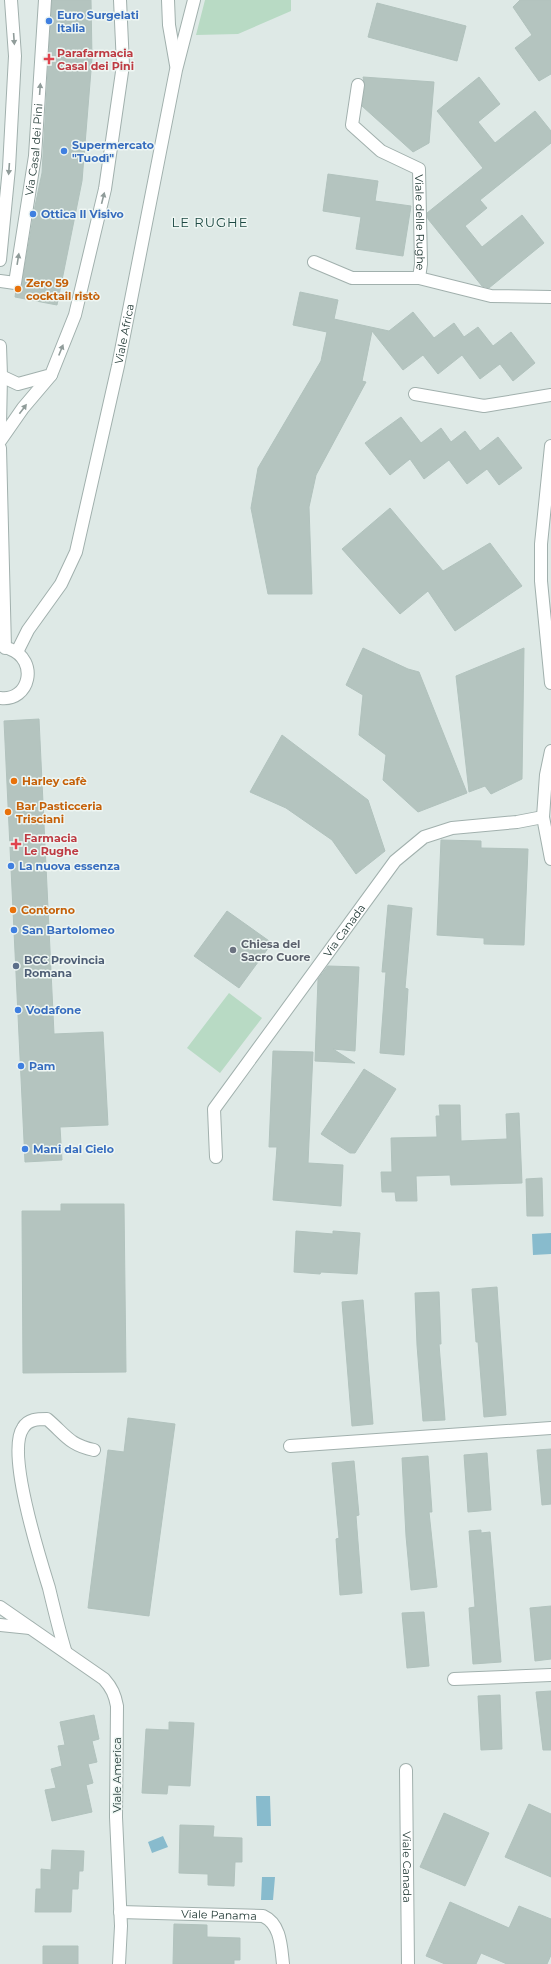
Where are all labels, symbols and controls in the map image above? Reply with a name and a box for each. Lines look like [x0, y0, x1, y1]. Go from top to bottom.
place label: Euro Surgelati Italia [57, 8, 139, 35]
marker: Euro Surgelati Italia [44, 16, 54, 26]
one-way arrow [10, 33, 17, 45]
place label: Parafarmacia Casal dei Pini [57, 46, 134, 73]
marker: Parafarmacia Casal dei Pini [44, 54, 54, 64]
one-way arrow [36, 83, 43, 95]
street label: Via Casal dei Pini [22, 103, 45, 197]
place label: Supermercato "Tuodì" [72, 138, 154, 165]
marker: Supermercato "Tuodì" [59, 146, 69, 156]
one-way arrow [5, 163, 12, 175]
street label: Viale delle Rughe [412, 174, 428, 272]
one-way arrow [101, 192, 107, 204]
place label: Ottica Il Visivo [41, 207, 124, 221]
marker: Ottica Il Visivo [28, 209, 38, 219]
district label: LE RUGHE [172, 214, 248, 230]
one-way arrow [16, 253, 22, 265]
place label: Zero 59 cocktail ristò [26, 276, 100, 303]
marker: Zero 59 cocktail ristò [13, 284, 23, 294]
street label: Viale Africa [112, 303, 137, 365]
one-way arrow [58, 343, 64, 355]
one-way arrow [19, 403, 27, 414]
place label: Harley cafè [22, 774, 87, 788]
marker: Harley cafè [9, 776, 19, 786]
place label: Bar Pasticceria Trisciani [16, 799, 102, 826]
marker: Bar Pasticceria Trisciani [3, 807, 13, 817]
place label: Farmacia Le Rughe [24, 831, 79, 858]
marker: Farmacia Le Rughe [11, 839, 21, 849]
place label: La nuova essenza [19, 859, 120, 873]
marker: La nuova essenza [6, 861, 16, 871]
street label: Via Canada [320, 901, 368, 960]
place label: Contorno [21, 903, 75, 917]
marker: Contorno [8, 905, 18, 915]
place label: San Bartolomeo [22, 923, 115, 937]
marker: San Bartolomeo [9, 925, 19, 935]
place label: Chiesa del Sacro Cuore [241, 937, 311, 964]
marker: Chiesa del Sacro Cuore [228, 945, 238, 955]
place label: BCC Provincia Romana [24, 953, 105, 980]
marker: BCC Provincia Romana [11, 961, 21, 971]
place label: Vodafone [25, 1003, 81, 1017]
marker: Vodafone [13, 1005, 23, 1015]
place label: Pam [29, 1059, 55, 1073]
marker: Pam [16, 1061, 26, 1071]
place label: Mani dal Cielo [33, 1142, 114, 1156]
marker: Mani dal Cielo [20, 1144, 30, 1154]
street label: Viale America [110, 1737, 124, 1813]
street label: Viale Canada [400, 1831, 414, 1903]
street label: Viale Panama [181, 1907, 257, 1923]

